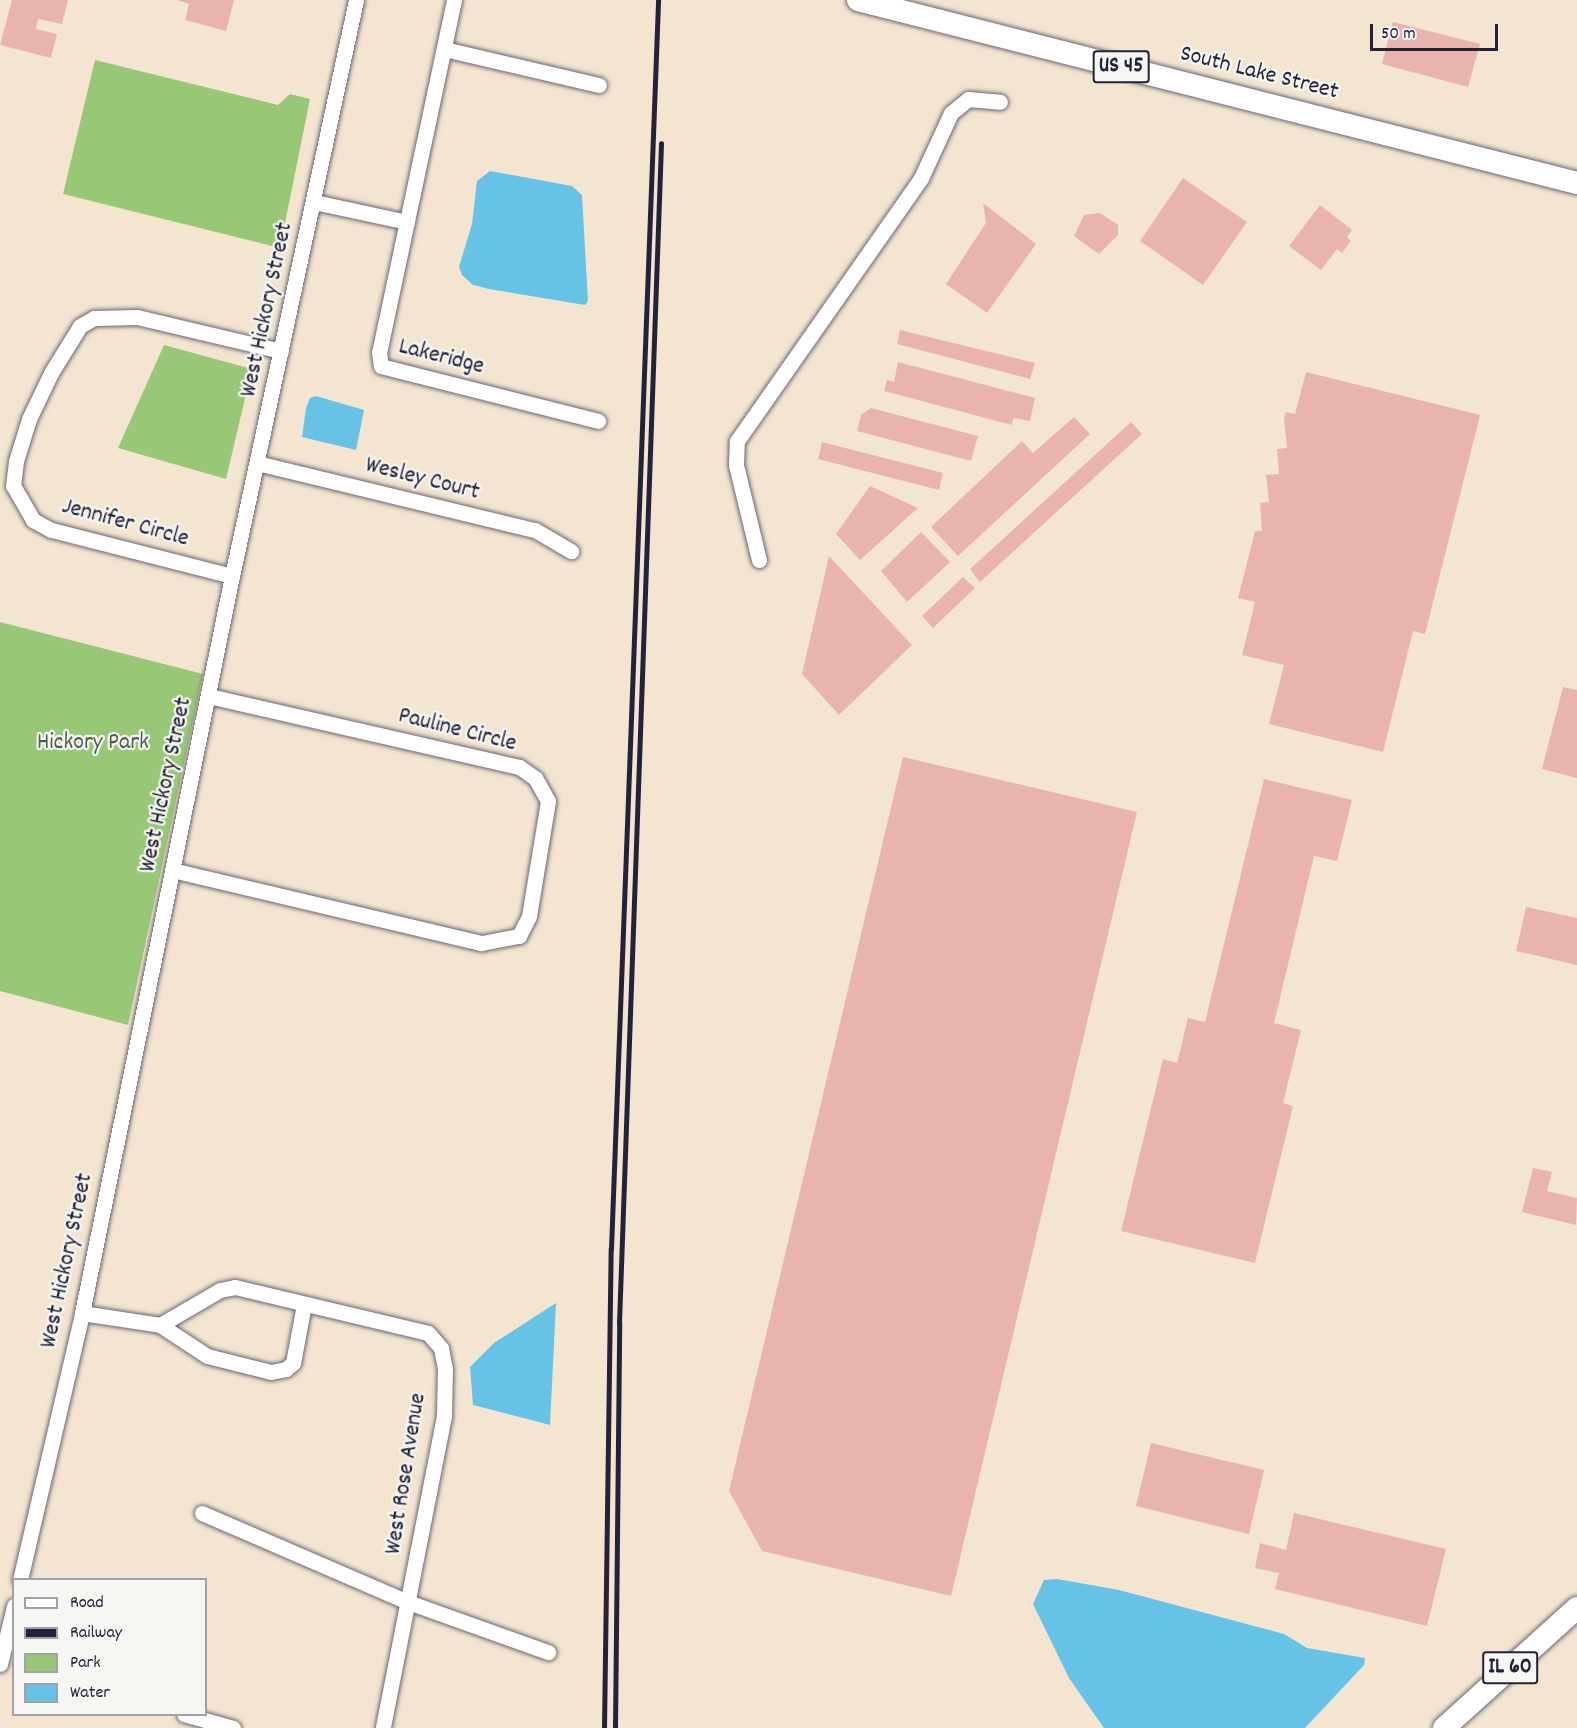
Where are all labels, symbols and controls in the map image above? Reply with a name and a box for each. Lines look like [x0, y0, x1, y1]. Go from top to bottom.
scale bar [1373, 12, 1500, 50]
text: 50 m [1381, 22, 1416, 47]
street label: South Lake Street [1177, 40, 1341, 108]
road number: US 45 [1092, 48, 1150, 86]
street label: West Hickory Street [235, 220, 301, 400]
street label: Lakeridge [395, 333, 487, 383]
street label: Wesley Court [362, 452, 482, 508]
street label: Jennifer Circle [58, 493, 192, 555]
street label: West Hickory Street [134, 695, 200, 875]
street label: Pauline Circle [395, 702, 519, 760]
park label: Hickory Park [37, 730, 149, 758]
street label: West Hickory Street [35, 1171, 101, 1351]
street label: West Rose Avenue [380, 1391, 434, 1557]
legend [12, 1578, 207, 1716]
text: Road [70, 1591, 104, 1616]
text: Railway [70, 1621, 122, 1646]
road number: IL 60 [1482, 1649, 1538, 1687]
text: Park [70, 1651, 101, 1676]
text: Water [70, 1681, 110, 1706]

